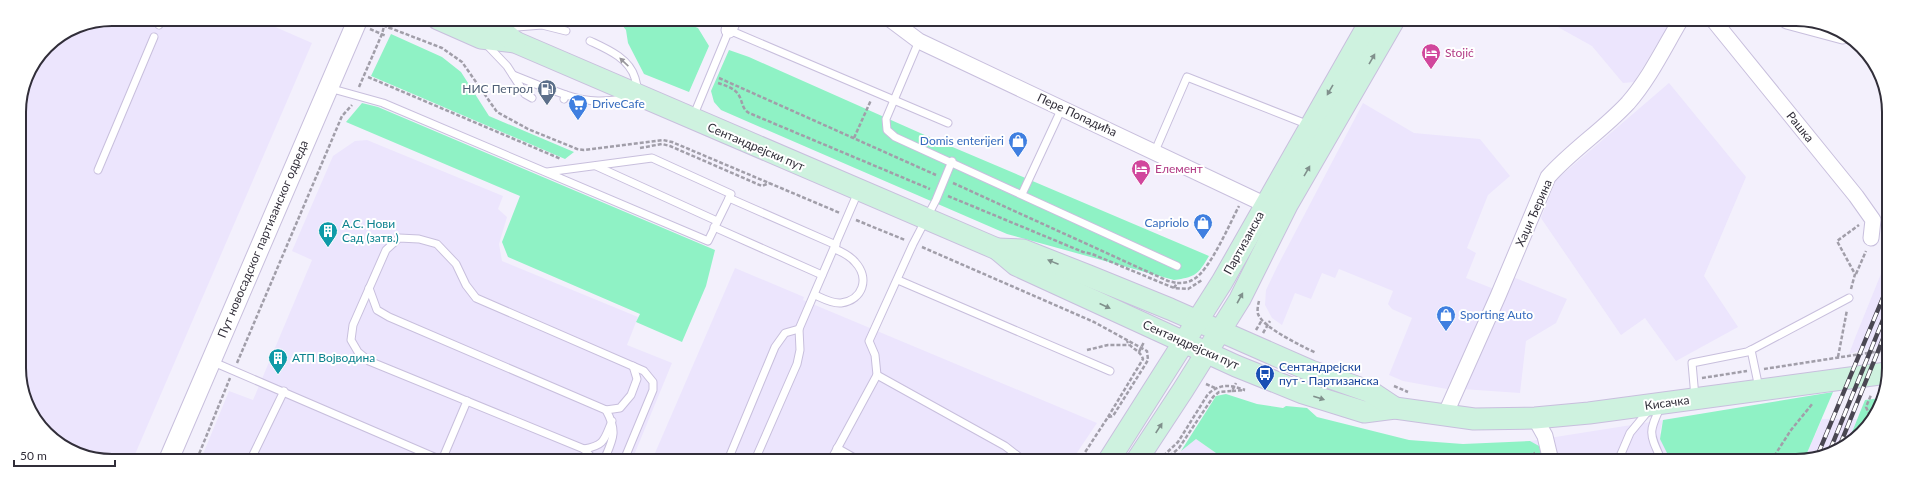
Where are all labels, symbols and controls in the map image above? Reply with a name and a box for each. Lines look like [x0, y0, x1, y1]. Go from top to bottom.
hotel icon: Stojić [1420, 42, 1442, 70]
place label: Stojić [1445, 45, 1474, 60]
one-way arrow [1368, 53, 1375, 65]
one-way arrow [619, 57, 629, 66]
fuel station icon: НИС Петрол [536, 78, 558, 106]
place label: НИС Петрол [462, 81, 533, 96]
one-way arrow [1327, 84, 1334, 96]
street label: Пере Попадића [1035, 90, 1119, 140]
supermarket icon: DriveCafe [567, 93, 589, 121]
place label: DriveCafe [592, 96, 645, 111]
street label: Рашка [1784, 108, 1817, 145]
street label: Сентандрејски пут [705, 119, 807, 174]
shop icon: Domis enterijeri [1007, 130, 1029, 158]
place label: Domis enterijeri [920, 133, 1004, 148]
street label: Пут новосадског партизанског одреда [214, 138, 311, 340]
hotel icon: Елемент [1130, 158, 1152, 186]
place label: Елемент [1155, 161, 1203, 176]
one-way arrow [1303, 165, 1310, 177]
street label: Хаџи Ђерина [1512, 177, 1555, 249]
street label: Партизанска [1220, 208, 1267, 277]
shop icon: Capriolo [1192, 212, 1214, 240]
place label: Capriolo [1145, 215, 1189, 230]
place label: А.С. Нови Сад (затв.) [342, 216, 399, 245]
building icon: А.С. Нови Сад (затв.) [317, 220, 339, 248]
one-way arrow [1046, 258, 1058, 264]
one-way arrow [1237, 292, 1243, 304]
one-way arrow [1099, 303, 1111, 309]
shop icon: Sporting Auto [1435, 304, 1457, 332]
place label: Sporting Auto [1460, 307, 1533, 322]
street label: Сентандрејски пут [1141, 317, 1242, 373]
building icon: АТП Војводина [267, 347, 289, 375]
place label: АТП Војводина [292, 350, 375, 365]
place label: Сентандрејски пут - Партизанска [1279, 359, 1379, 388]
bus stop icon: Сентандрејски пут - Партизанска [1254, 363, 1276, 391]
street label: Кисачка [1644, 392, 1690, 413]
one-way arrow [1313, 395, 1325, 401]
one-way arrow [1155, 422, 1163, 433]
scale bar [14, 442, 115, 468]
text: 50 m [20, 448, 47, 463]

